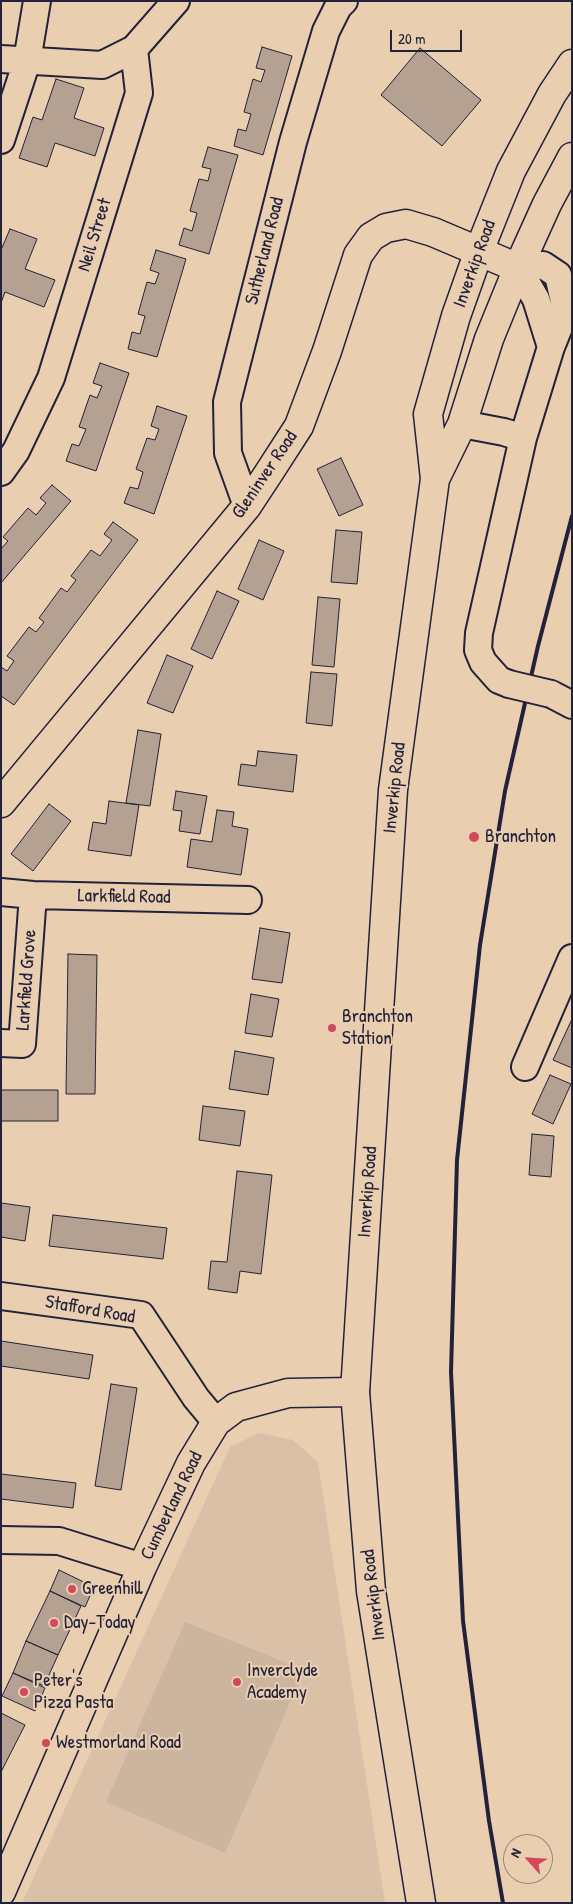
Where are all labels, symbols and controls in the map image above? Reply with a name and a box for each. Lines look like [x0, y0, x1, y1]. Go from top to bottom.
scale bar [393, 20, 466, 52]
text: 20 m [398, 28, 425, 49]
street label: Sutherland Road [241, 195, 289, 307]
street label: Neil Street [73, 196, 117, 274]
street label: Inverkip Road [449, 217, 501, 311]
street label: Gleninver Road [227, 427, 303, 523]
street label: Inverkip Road [379, 741, 411, 835]
place label: Branchton [485, 826, 556, 848]
marker: Branchton [467, 830, 481, 844]
street label: Larkfield Road [77, 885, 171, 909]
street label: Larkfield Grove [12, 929, 42, 1031]
place label: Branchton Station [342, 1006, 413, 1050]
marker: Branchton Station [326, 1022, 338, 1034]
street label: Inverkip Road [353, 1146, 383, 1238]
street label: Stafford Road [43, 1291, 137, 1329]
street label: Cumberland Road [136, 1448, 208, 1564]
street label: Inverkip Road [357, 1548, 391, 1642]
place label: Greenhill [82, 1578, 143, 1600]
marker: Greenhill [66, 1583, 78, 1595]
place label: Day-Today [64, 1612, 136, 1634]
marker: Day-Today [48, 1617, 60, 1629]
place label: Inverclyde Academy [247, 1660, 318, 1704]
place label: Peter's Pizza Pasta [34, 1670, 113, 1714]
marker: Inverclyde Academy [231, 1676, 243, 1688]
marker: Peter's Pizza Pasta [18, 1686, 30, 1698]
place label: Westmorland Road [56, 1732, 181, 1754]
marker: Westmorland Road [40, 1737, 52, 1749]
north arrow [503, 1834, 553, 1884]
text: N [505, 1845, 525, 1860]

